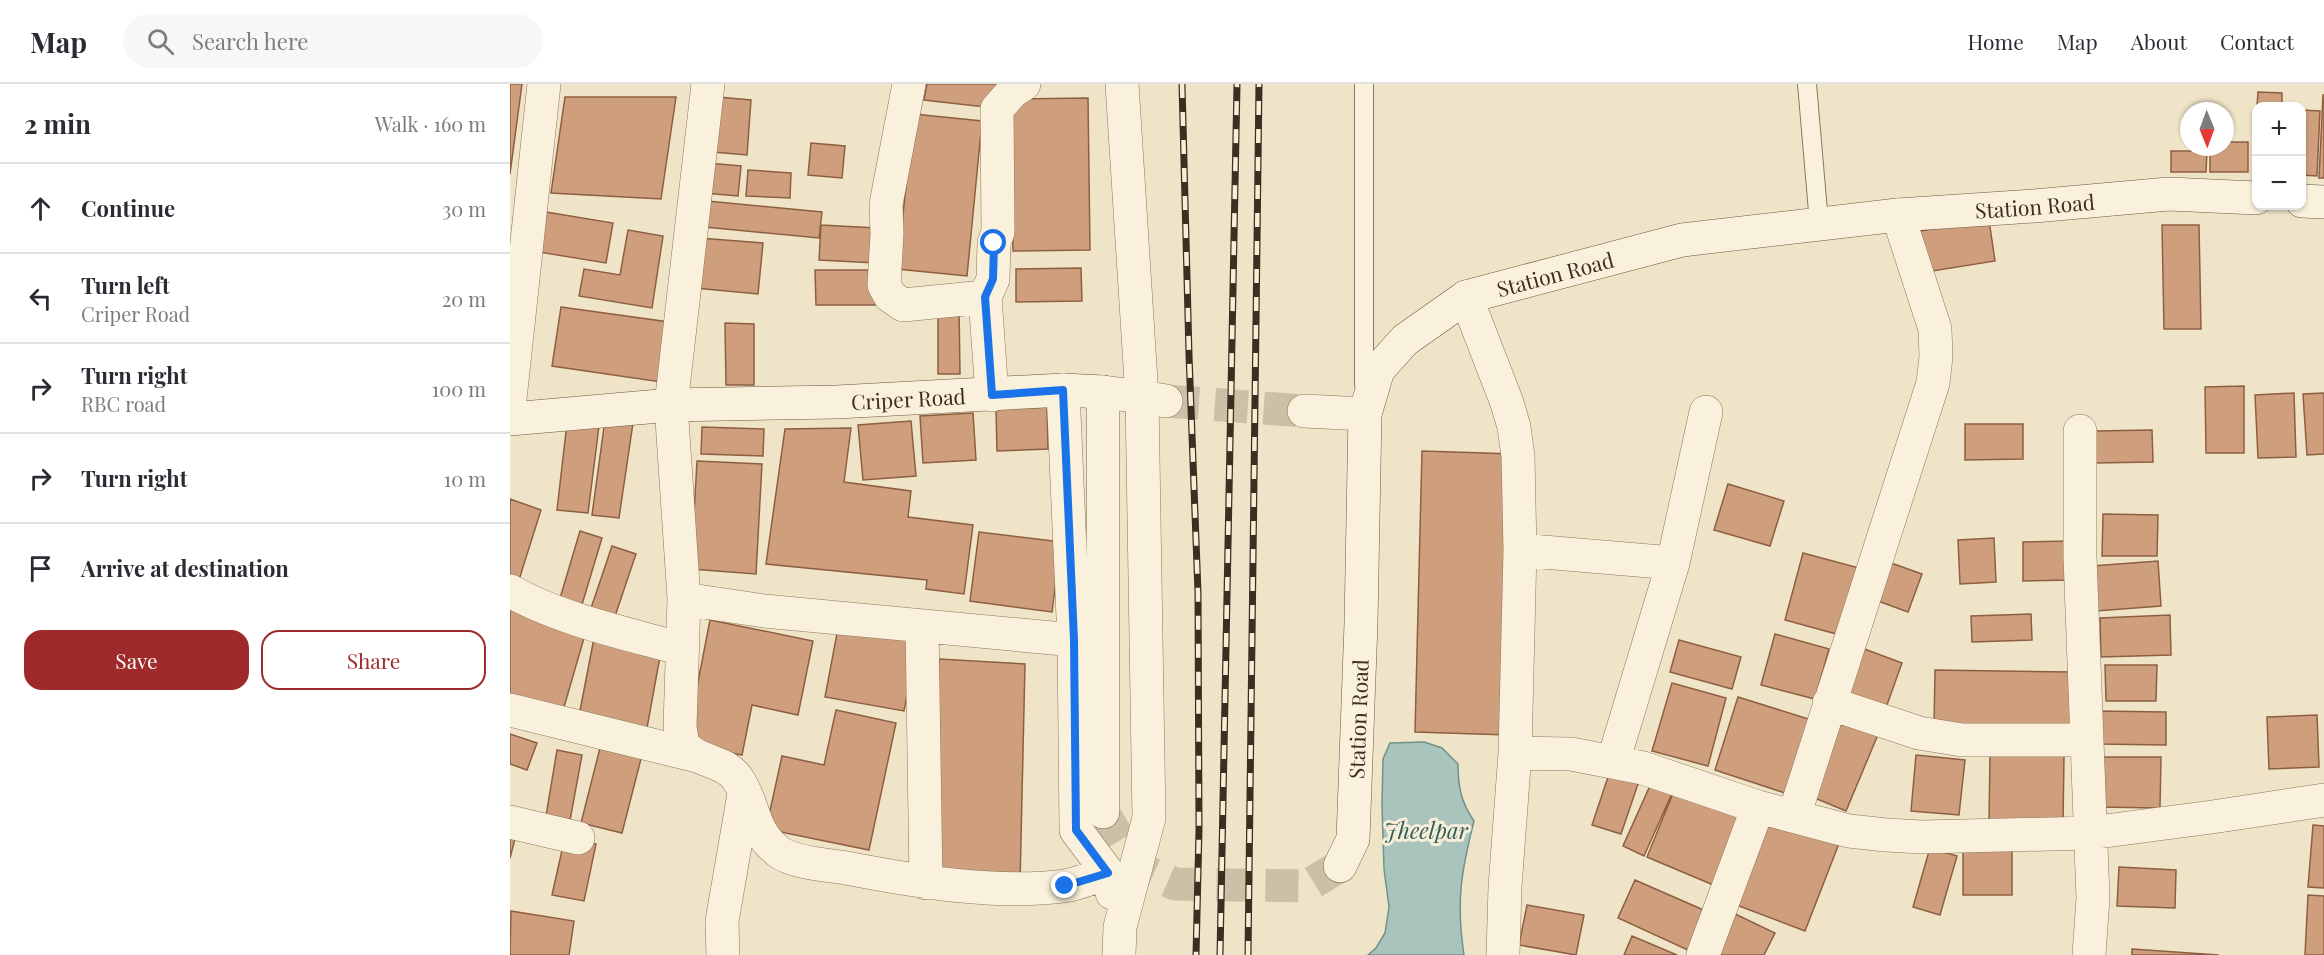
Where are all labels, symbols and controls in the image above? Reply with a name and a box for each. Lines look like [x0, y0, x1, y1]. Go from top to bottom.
search box [123, 14, 543, 68]
text: Map [30, 23, 87, 60]
icon: search [144, 25, 177, 58]
text: Search here [192, 26, 308, 56]
text: Home [1968, 27, 2024, 55]
text: Map [2057, 27, 2098, 55]
text: About [2131, 27, 2187, 55]
text: Contact [2220, 27, 2294, 55]
north arrow [2180, 102, 2234, 156]
map controls [2252, 102, 2306, 210]
button: + [2252, 102, 2306, 156]
text: 2 min [24, 106, 91, 141]
text: Walk · 160 m [375, 110, 486, 137]
button: − [2252, 156, 2306, 210]
street label: Station Road [1974, 187, 2096, 224]
icon: ahead [24, 192, 57, 225]
text: Continue [81, 193, 175, 223]
text: 30 m [442, 195, 486, 222]
route start [980, 229, 1006, 255]
street label: Station Road [1493, 245, 1616, 302]
text: Turn left [81, 270, 170, 300]
icon: left [24, 282, 57, 315]
text: 20 m [442, 285, 486, 312]
text: Criper Road [81, 300, 190, 327]
text: Turn right [81, 360, 187, 390]
icon: right [24, 372, 57, 405]
text: 100 m [432, 375, 486, 402]
street label: Criper Road [850, 381, 966, 415]
text: RBC road [81, 390, 166, 417]
icon: right [24, 462, 57, 495]
text: Turn right [81, 463, 187, 493]
text: 10 m [444, 465, 486, 492]
icon: arrive [24, 552, 57, 585]
text: Arrive at destination [81, 553, 289, 583]
button: Save [24, 630, 249, 690]
button: Share [261, 630, 486, 690]
street label: Station Road [1341, 659, 1374, 779]
water label: Jheelpar [1384, 815, 1468, 845]
route end [1051, 872, 1077, 898]

